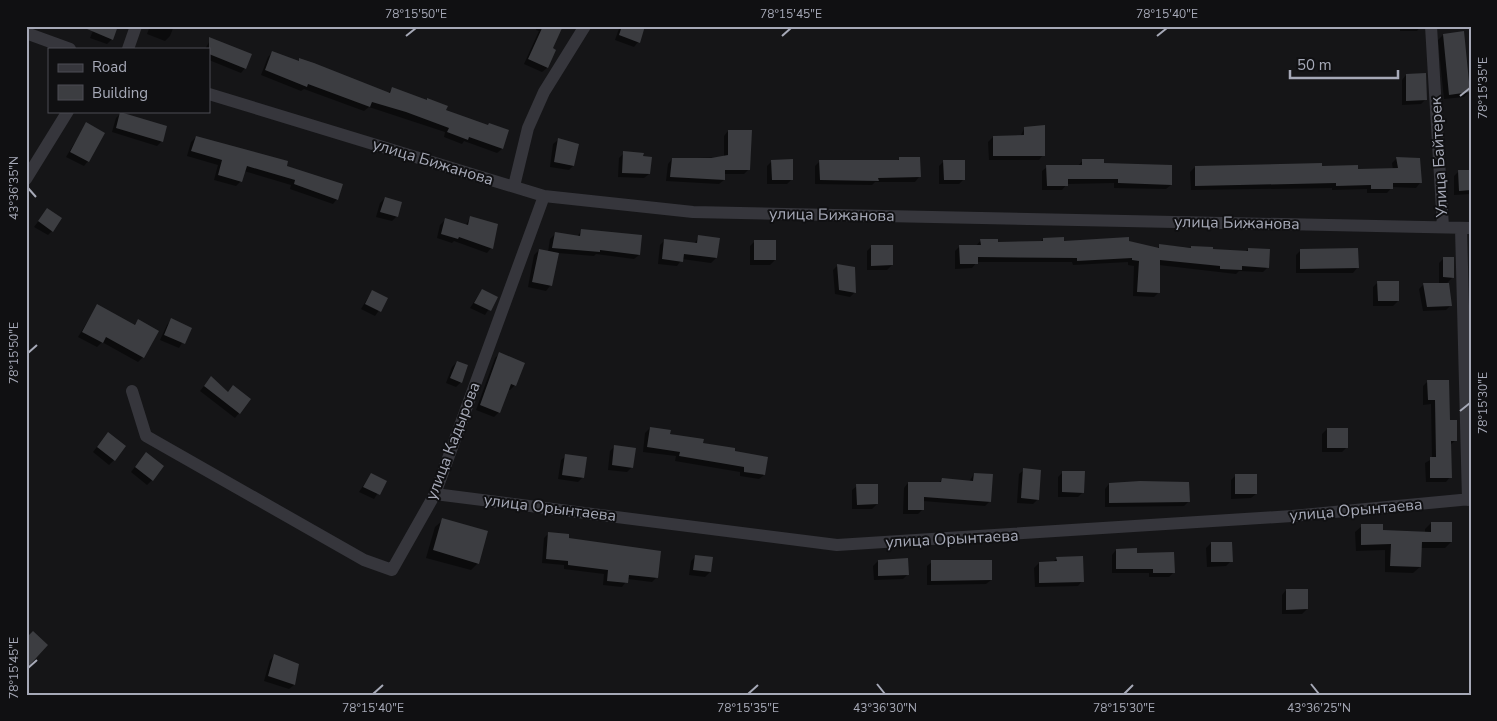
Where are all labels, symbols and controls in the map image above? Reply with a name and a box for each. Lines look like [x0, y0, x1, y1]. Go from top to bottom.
text: 78°15'50"E [385, 6, 447, 22]
text: 78°15'45"E [760, 6, 822, 22]
text: 78°15'40"E [1136, 6, 1198, 22]
legend [48, 48, 210, 112]
scale bar [1290, 48, 1397, 80]
text: 50 m [1297, 55, 1332, 75]
text: Road [92, 57, 127, 77]
text: 78°15'35"E [1475, 57, 1491, 119]
text: Building [92, 83, 148, 103]
street label: Улица Байтерек [1425, 96, 1453, 219]
street label: улица Бижанова [370, 133, 496, 191]
text: 43°36'35"N [6, 156, 22, 220]
street label: улица Бижанова [769, 203, 895, 227]
street label: улица Бижанова [1174, 211, 1300, 235]
text: 78°15'50"E [6, 322, 22, 384]
text: 78°15'30"E [1475, 372, 1491, 434]
street label: улица Кадырова [420, 379, 486, 503]
street label: улица Орынтаева [482, 489, 618, 527]
street label: улица Орынтаева [1289, 493, 1423, 527]
street label: улица Орынтаева [885, 525, 1019, 553]
text: 78°15'45"E [6, 637, 22, 699]
text: 78°15'40"E [342, 700, 404, 716]
text: 78°15'35"E [717, 700, 779, 716]
text: 43°36'30"N [853, 700, 917, 716]
text: 78°15'30"E [1093, 700, 1155, 716]
text: 43°36'25"N [1287, 700, 1351, 716]

